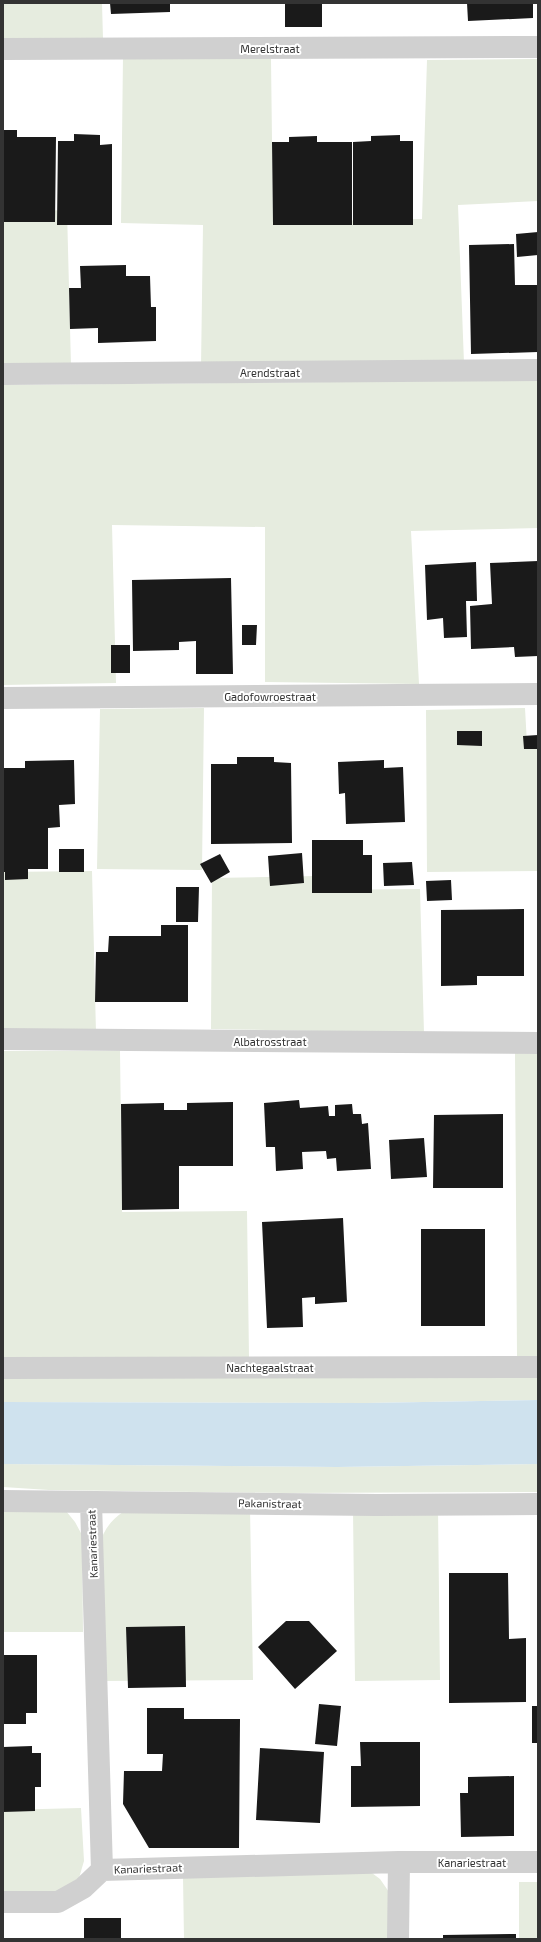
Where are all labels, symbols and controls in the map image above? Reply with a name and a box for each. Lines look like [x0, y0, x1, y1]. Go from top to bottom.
street label: Merelstraat [240, 42, 300, 55]
street label: Arendstraat [240, 366, 300, 379]
street label: Gadofowroestraat [224, 690, 316, 703]
street label: Albatrosstraat [233, 1035, 307, 1048]
street label: Nachtegaalstraat [226, 1361, 314, 1374]
street label: Pakanistraat [238, 1496, 302, 1510]
street label: Kanariestraat [84, 1510, 100, 1578]
street label: Kanariestraat [438, 1856, 506, 1869]
street label: Kanariestraat [114, 1860, 182, 1876]

